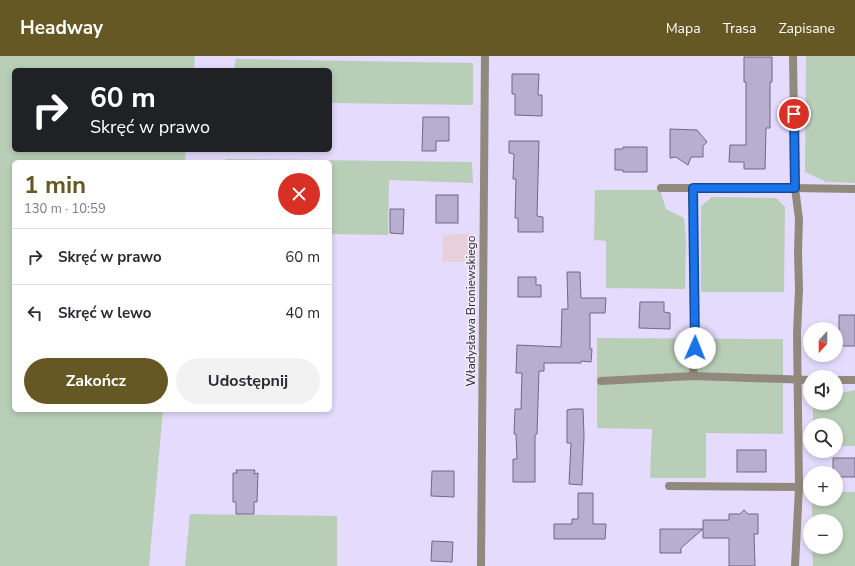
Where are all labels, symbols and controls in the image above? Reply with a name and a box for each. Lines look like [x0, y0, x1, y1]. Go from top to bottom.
text: Headway [20, 15, 103, 41]
text: Mapa [666, 19, 701, 38]
text: Trasa [723, 19, 757, 38]
text: Zapisane [779, 19, 835, 38]
text: 60 m [90, 79, 156, 117]
icon: right [24, 84, 76, 136]
pin [777, 97, 811, 131]
icon: arrive [783, 103, 805, 125]
text: Skręć w prawo [90, 115, 210, 139]
text: 1 min [24, 169, 86, 201]
button: close [278, 173, 320, 215]
text: 130 m · 10:59 [24, 200, 106, 218]
street label: Władysława Broniewskiego [463, 235, 479, 386]
icon: right [24, 246, 46, 268]
text: Skręć w prawo [58, 247, 162, 267]
text: 60 m [285, 247, 320, 267]
icon: left [24, 302, 46, 324]
text: Skręć w lewo [58, 303, 151, 323]
text: 40 m [285, 303, 320, 323]
north arrow [803, 322, 843, 362]
map controls [803, 322, 843, 554]
position arrow [674, 327, 716, 369]
button: Zakończ [24, 358, 168, 404]
button: Udostępnij [176, 358, 320, 404]
button: sound [803, 370, 843, 410]
button: search [803, 418, 843, 458]
button: + [803, 466, 843, 506]
button: − [803, 514, 843, 554]

